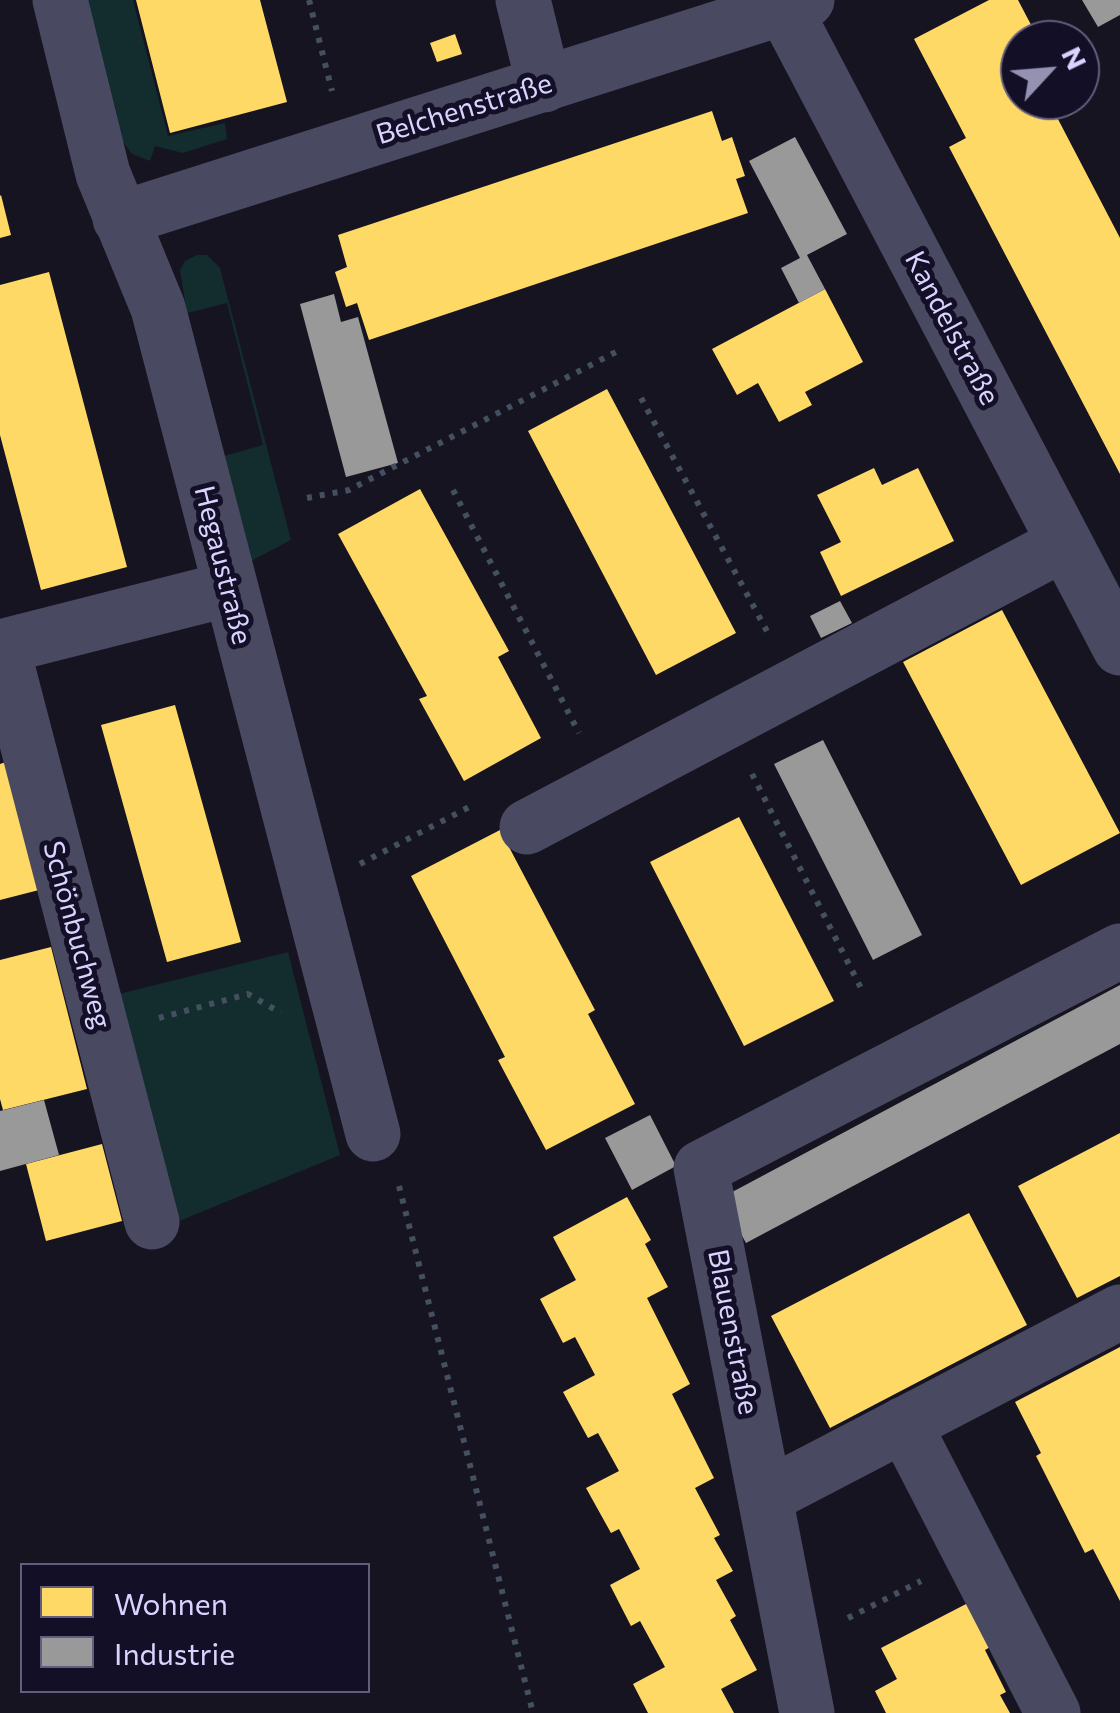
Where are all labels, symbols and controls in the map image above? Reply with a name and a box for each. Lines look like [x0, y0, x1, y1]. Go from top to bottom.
north arrow [1000, 20, 1100, 120]
text: N [1055, 41, 1095, 75]
street label: Belchenstraße [372, 66, 556, 152]
street label: Kandelstraße [898, 246, 1006, 410]
street label: Hegaustraße [187, 482, 259, 648]
street label: Schönbuchweg [36, 838, 118, 1032]
street label: Blauenstraße [701, 1246, 765, 1418]
legend [20, 1563, 370, 1693]
text: Wohnen [114, 1584, 228, 1621]
text: Industrie [114, 1634, 235, 1671]

